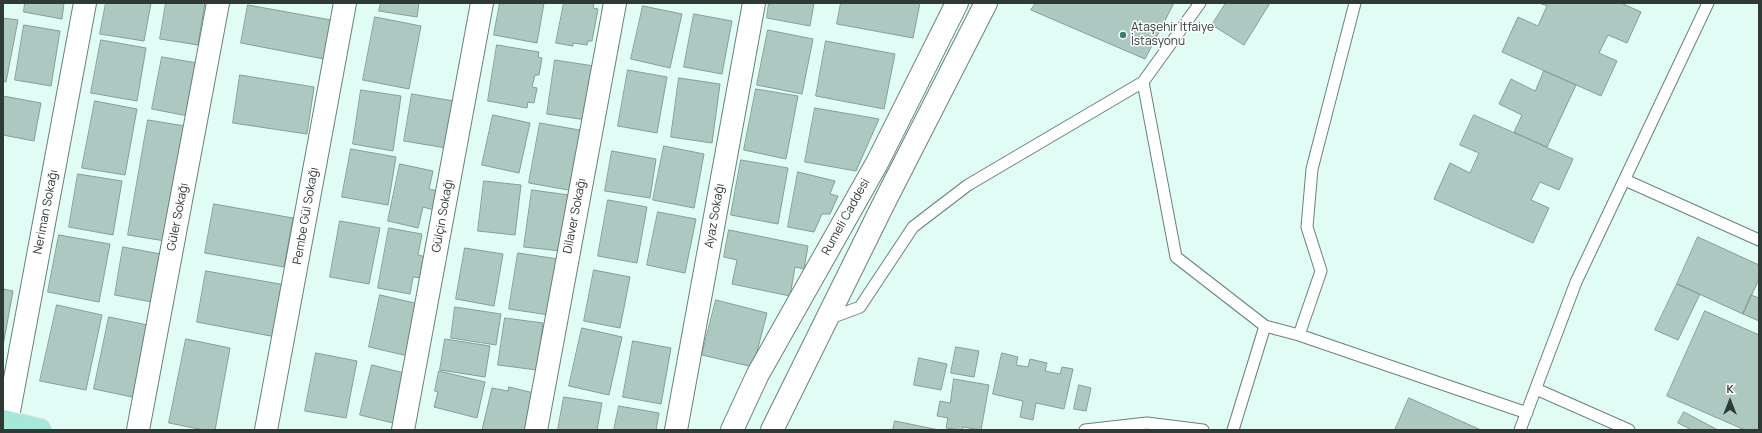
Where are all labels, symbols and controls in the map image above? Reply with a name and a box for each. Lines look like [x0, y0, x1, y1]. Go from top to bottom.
place label: Ataşehir İtfaiye İstasyonu [1131, 21, 1214, 49]
marker: Ataşehir İtfaiye İstasyonu [1118, 30, 1128, 40]
street label: Pembe Gül Sokağı [290, 166, 322, 266]
street label: Neriman Sokağı [31, 169, 61, 255]
street label: Rumeli Caddesi [819, 176, 873, 258]
street label: Dilaver Sokağı [561, 177, 589, 255]
street label: Gülçin Sokağı [429, 178, 457, 254]
street label: Güler Sokağı [164, 182, 192, 252]
street label: Ayaz Sokağı [702, 182, 728, 250]
north arrow [1710, 381, 1750, 421]
text: K [1726, 381, 1734, 396]

